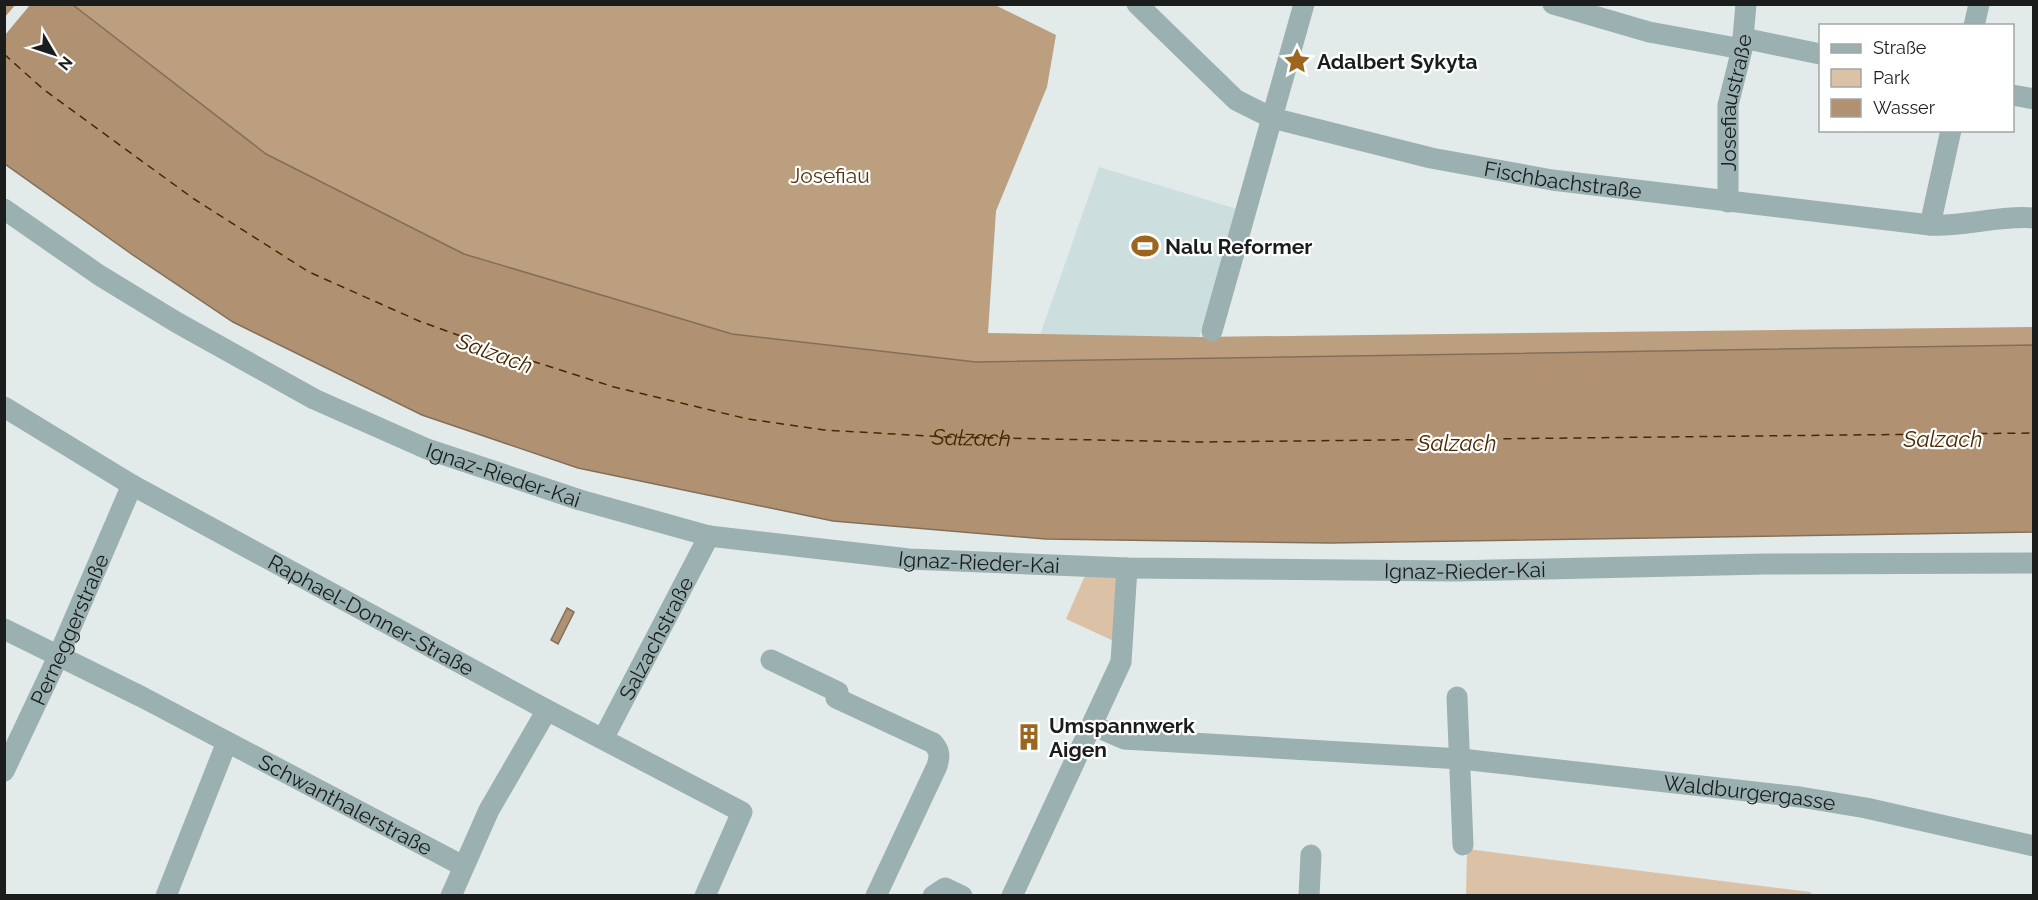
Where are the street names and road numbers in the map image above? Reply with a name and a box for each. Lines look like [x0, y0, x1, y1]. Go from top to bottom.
street label: Josefiaustraße [1716, 33, 1756, 172]
street label: Fischbachstraße [1482, 155, 1643, 203]
street label: Ignaz-Rieder-Kai [423, 437, 584, 512]
street label: Ignaz-Rieder-Kai [897, 545, 1060, 578]
street label: Raphael-Donner-Straße [264, 549, 478, 681]
street label: Perneggerstraße [25, 550, 113, 709]
street label: Ignaz-Rieder-Kai [1384, 556, 1546, 584]
street label: Salzachstraße [613, 572, 698, 704]
street label: Schwanthalerstraße [255, 748, 437, 860]
street label: Waldburgergasse [1662, 769, 1837, 815]

